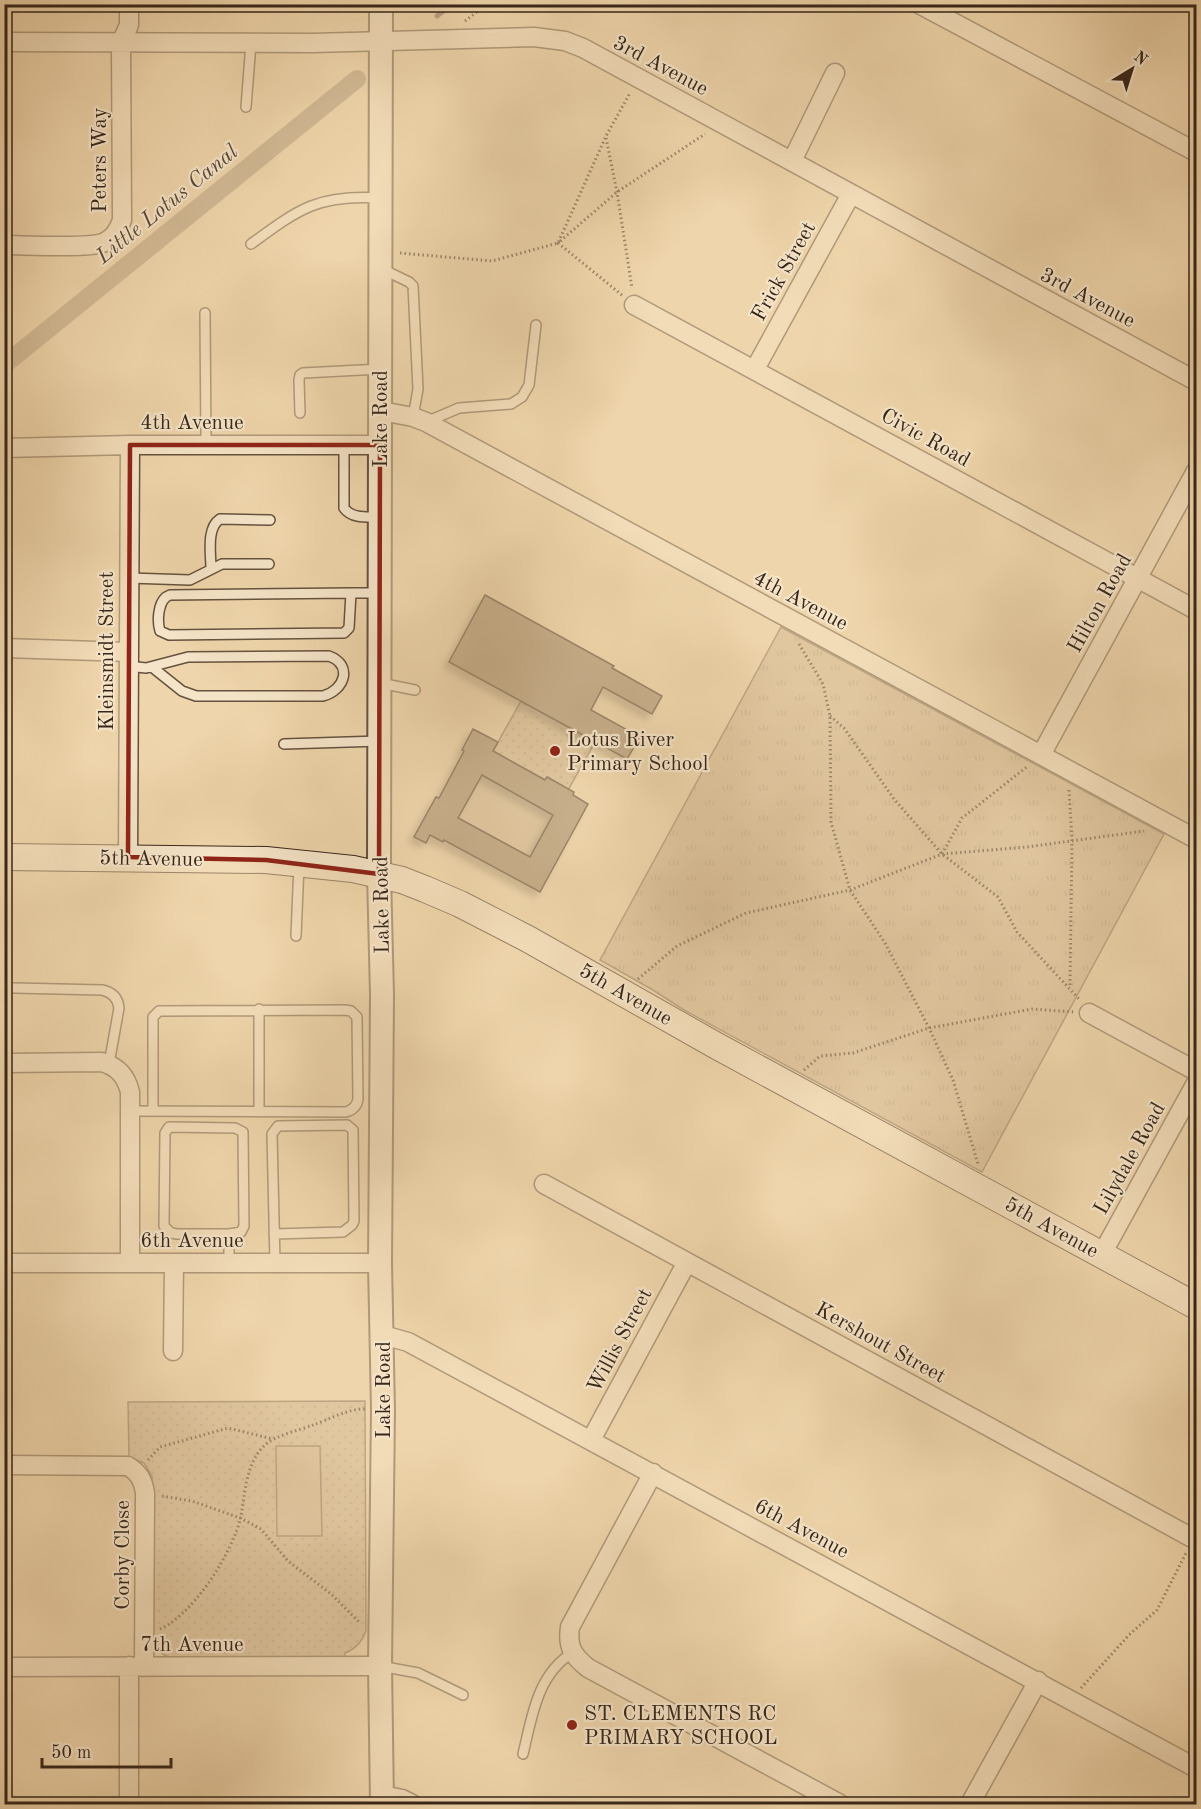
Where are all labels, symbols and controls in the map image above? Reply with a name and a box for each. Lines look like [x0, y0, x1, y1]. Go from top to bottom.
street label: 3rd Avenue [609, 33, 711, 100]
north arrow [1102, 39, 1162, 99]
text: N [1130, 49, 1150, 69]
street label: Peters Way [90, 107, 111, 213]
water label: Little Lotus Canal [91, 140, 243, 269]
street label: Frick Street [748, 218, 820, 325]
street label: 3rd Avenue [1036, 265, 1138, 332]
street label: Lake Road [371, 370, 392, 468]
street label: Civic Road [877, 405, 973, 471]
street label: 4th Avenue [140, 413, 244, 434]
street label: Hilton Road [1065, 551, 1136, 657]
street label: 4th Avenue [750, 568, 851, 635]
street label: Kleinsmidt Street [97, 571, 118, 731]
place label: Lotus River Primary School [567, 730, 709, 775]
marker: Lotus River Primary School [548, 744, 562, 758]
street label: 5th Avenue [99, 848, 203, 871]
street label: Lake Road [371, 856, 394, 954]
street label: 5th Avenue [575, 960, 675, 1030]
street label: Lilydale Road [1091, 1099, 1170, 1218]
street label: 5th Avenue [1001, 1194, 1102, 1263]
street label: 6th Avenue [140, 1231, 244, 1252]
street label: Willis Street [584, 1285, 657, 1396]
street label: Kershout Street [812, 1299, 949, 1388]
street label: Lake Road [374, 1341, 395, 1439]
street label: 6th Avenue [751, 1496, 852, 1563]
street label: Corby Close [113, 1500, 134, 1610]
street label: 7th Avenue [140, 1635, 244, 1656]
place label: ST. CLEMENTS RC PRIMARY SCHOOL [584, 1704, 778, 1749]
marker: ST. CLEMENTS RC PRIMARY SCHOOL [565, 1718, 579, 1732]
scale bar [42, 1731, 171, 1769]
text: 50 m [51, 1744, 91, 1762]

